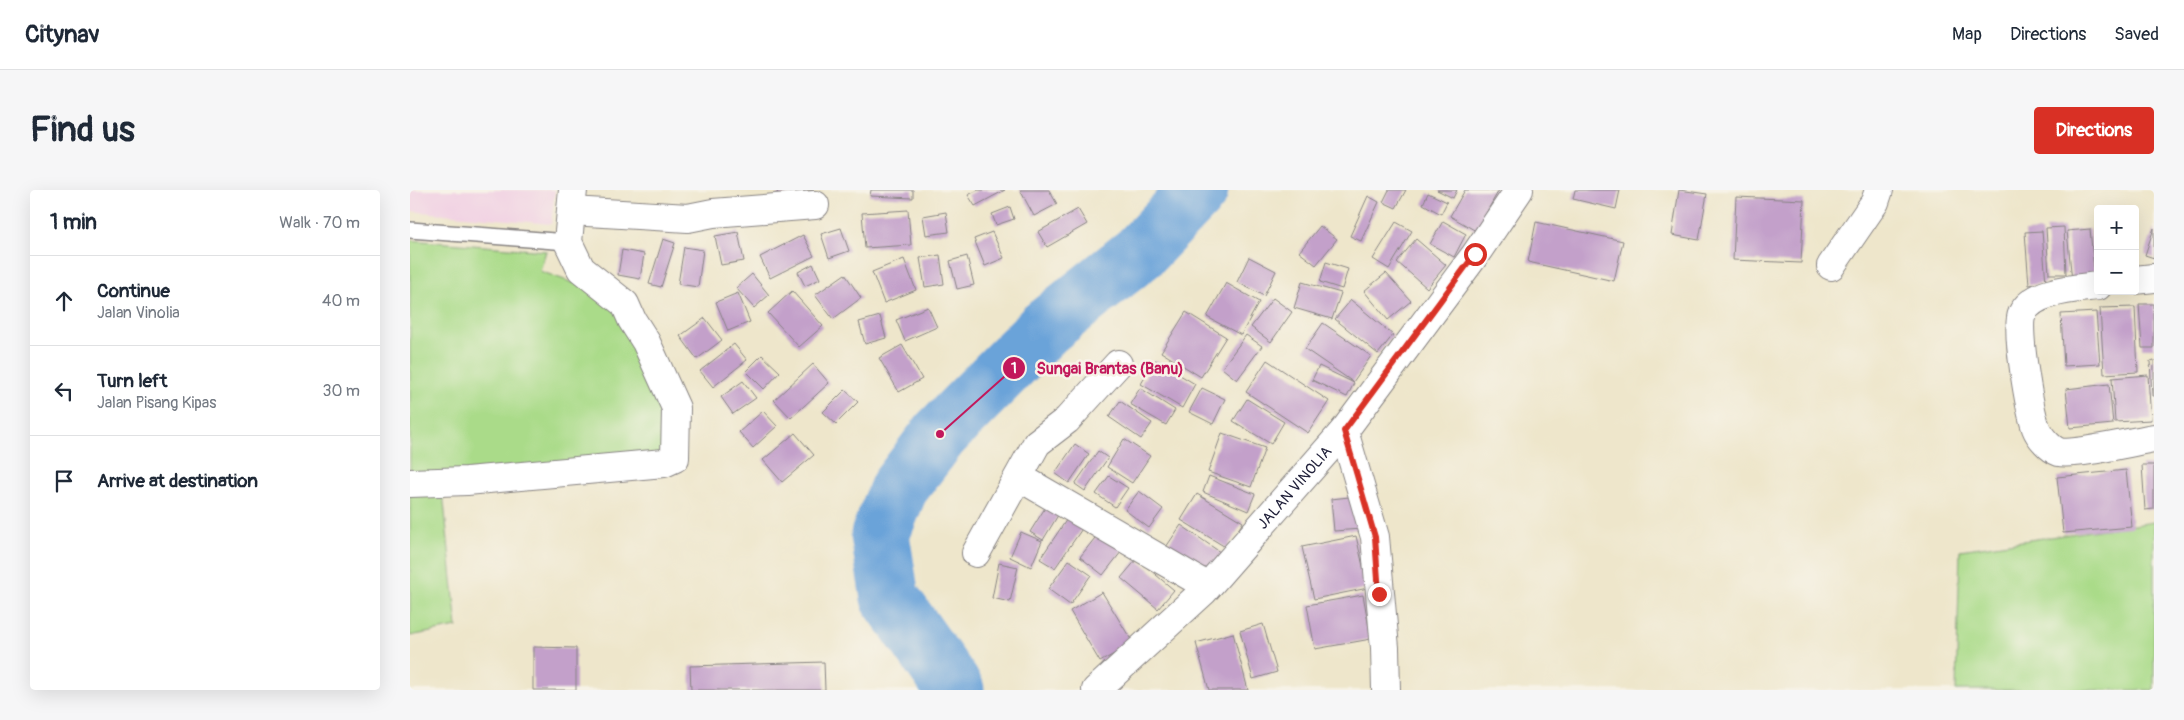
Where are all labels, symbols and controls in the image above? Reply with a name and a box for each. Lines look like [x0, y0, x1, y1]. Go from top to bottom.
text: Citynav [25, 20, 100, 49]
text: Map [1952, 23, 1982, 46]
text: Directions [2010, 23, 2086, 46]
text: Saved [2114, 23, 2159, 46]
button: Directions [2034, 107, 2154, 154]
text: Find us [30, 108, 135, 152]
map controls [2094, 205, 2139, 295]
button: + [2094, 205, 2139, 250]
text: 1 min [50, 209, 97, 236]
text: Walk · 70 m [279, 213, 360, 233]
route start [1464, 243, 1487, 266]
button: − [2094, 250, 2139, 295]
text: Continue [97, 279, 170, 303]
icon: ahead [50, 287, 78, 315]
text: 40 m [322, 291, 360, 311]
text: Jalan Vinolia [97, 303, 180, 323]
callout: Sungai Brantas (Banu) [1001, 353, 1193, 384]
text: 1 [1011, 359, 1017, 378]
text: Sungai Brantas (Banu) [1036, 359, 1184, 379]
text: Turn left [97, 369, 167, 393]
icon: left [50, 377, 78, 405]
text: 30 m [322, 381, 360, 401]
text: Jalan Pisang Kipas [97, 393, 216, 413]
street label: JALAN VINOLIA [1254, 442, 1336, 533]
icon: arrive [50, 467, 78, 495]
text: Arrive at destination [97, 469, 258, 493]
route end [1368, 583, 1391, 606]

